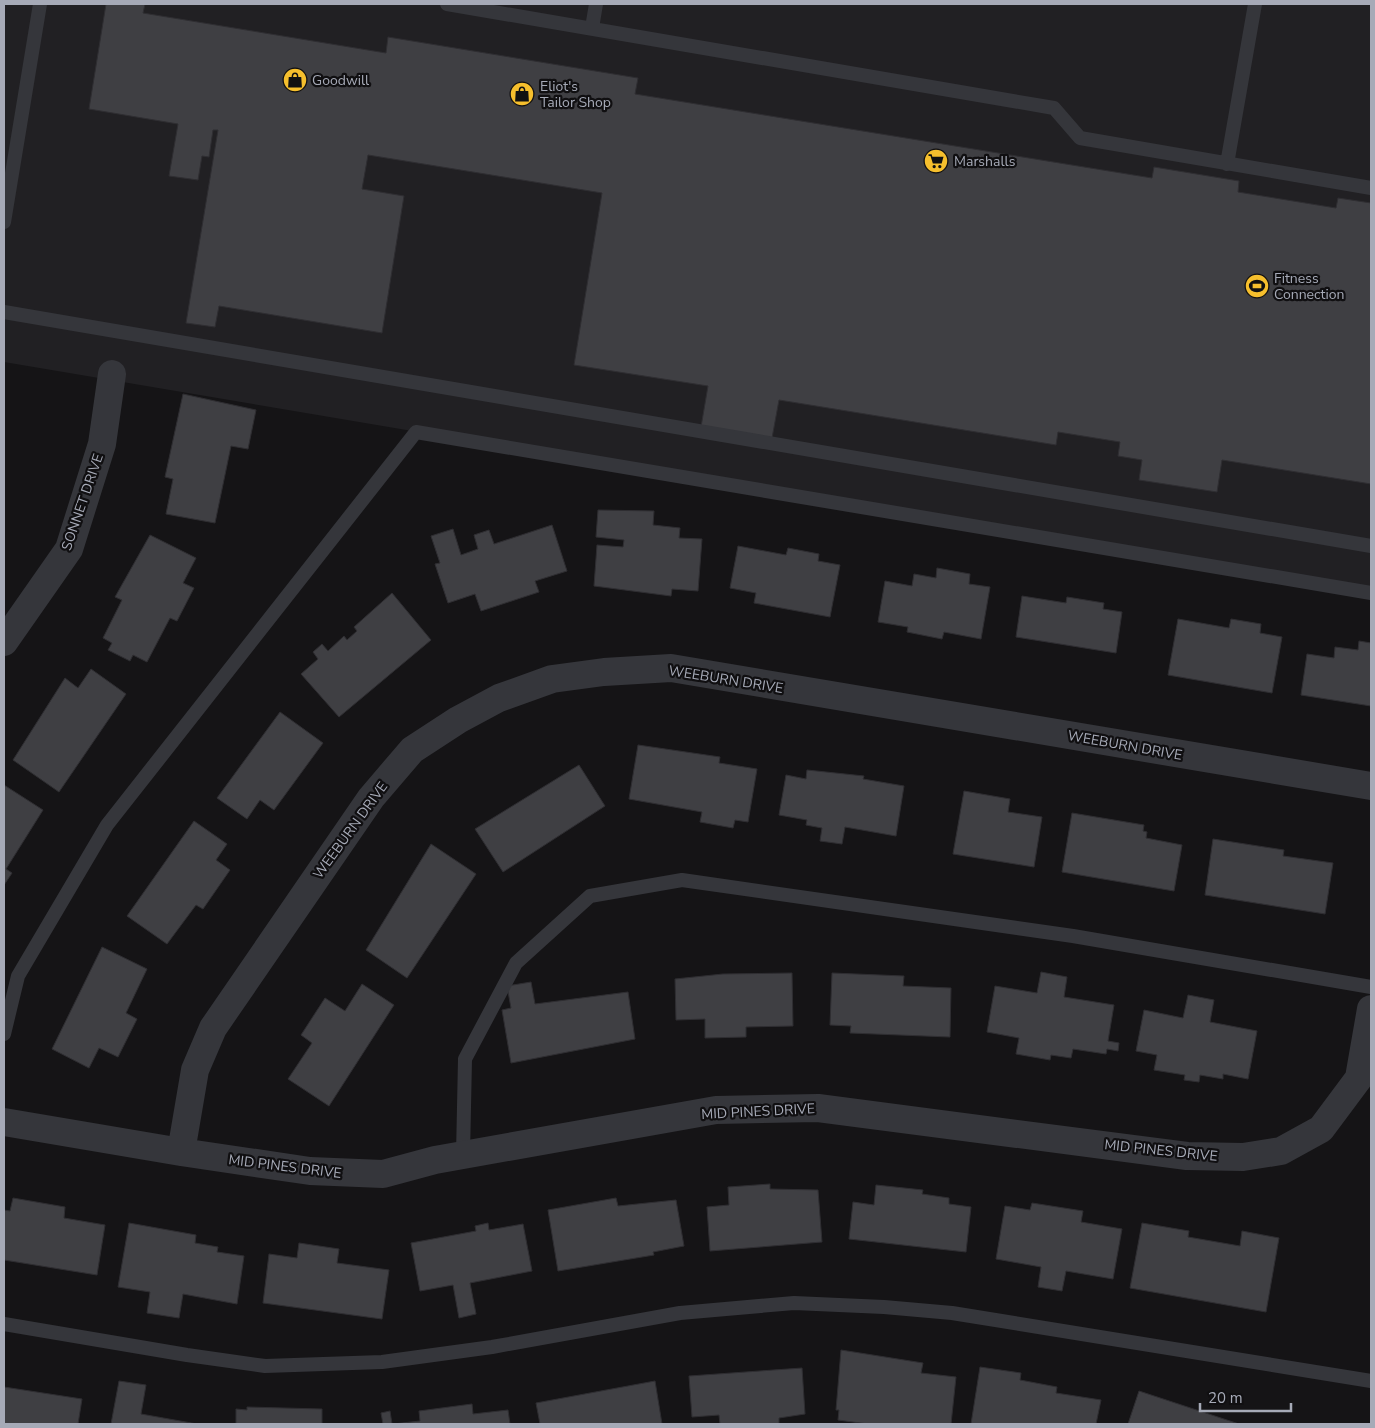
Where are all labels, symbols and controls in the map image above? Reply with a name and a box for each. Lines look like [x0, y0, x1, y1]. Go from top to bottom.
shop icon: Goodwill [282, 67, 308, 93]
place label: Goodwill [312, 71, 370, 90]
place label: Eliot's Tailor Shop [540, 77, 611, 112]
shop icon: Eliot's Tailor Shop [509, 81, 535, 107]
supermarket icon: Marshalls [923, 148, 949, 174]
place label: Marshalls [954, 152, 1016, 171]
place label: Fitness Connection [1274, 269, 1344, 304]
sports icon: Fitness Connection [1244, 273, 1270, 299]
street label: SONNET DRIVE [57, 451, 108, 553]
street label: WEEBURN DRIVE [667, 661, 785, 698]
street label: WEEBURN DRIVE [1066, 726, 1184, 765]
street label: WEEBURN DRIVE [309, 778, 392, 883]
street label: MID PINES DRIVE [701, 1099, 815, 1124]
street label: MID PINES DRIVE [1103, 1135, 1218, 1166]
street label: MID PINES DRIVE [227, 1150, 343, 1183]
scale bar [1200, 1380, 1291, 1412]
text: 20 m [1208, 1388, 1243, 1408]

